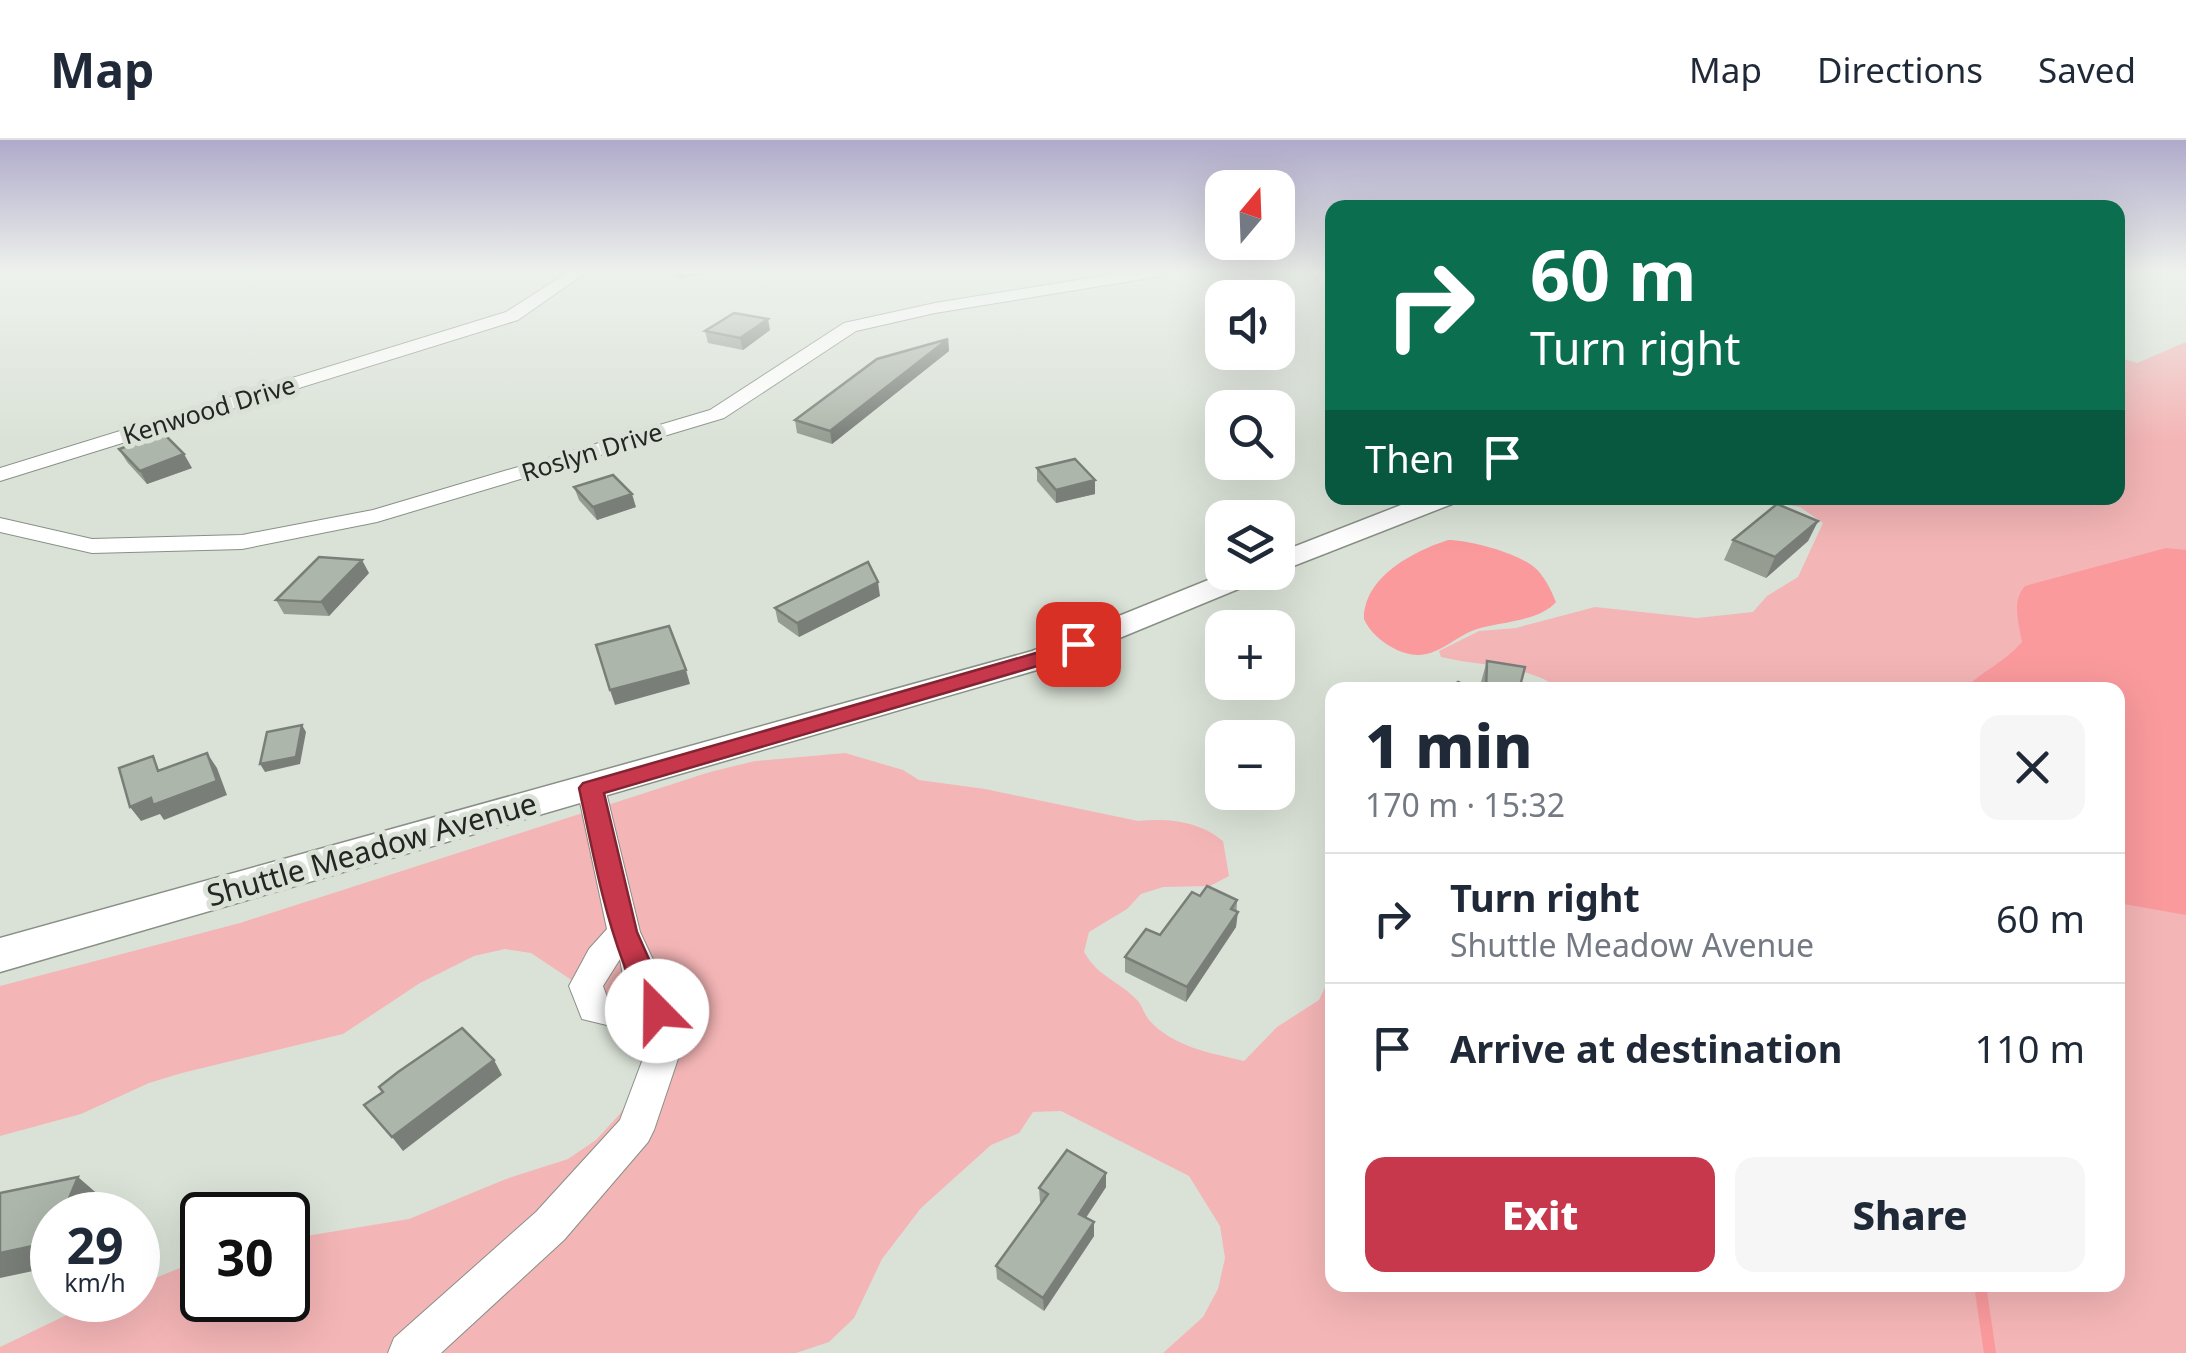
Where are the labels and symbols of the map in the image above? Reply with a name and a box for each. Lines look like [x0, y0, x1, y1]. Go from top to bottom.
north arrow [1205, 170, 1295, 260]
street label: Kenwood Drive [118, 367, 299, 451]
street label: Roslyn Drive [517, 413, 666, 489]
pin [1036, 602, 1121, 687]
street label: Shuttle Meadow Avenue [202, 782, 541, 915]
position arrow [605, 959, 709, 1063]
speed limit sign: 30 [180, 1192, 310, 1322]

